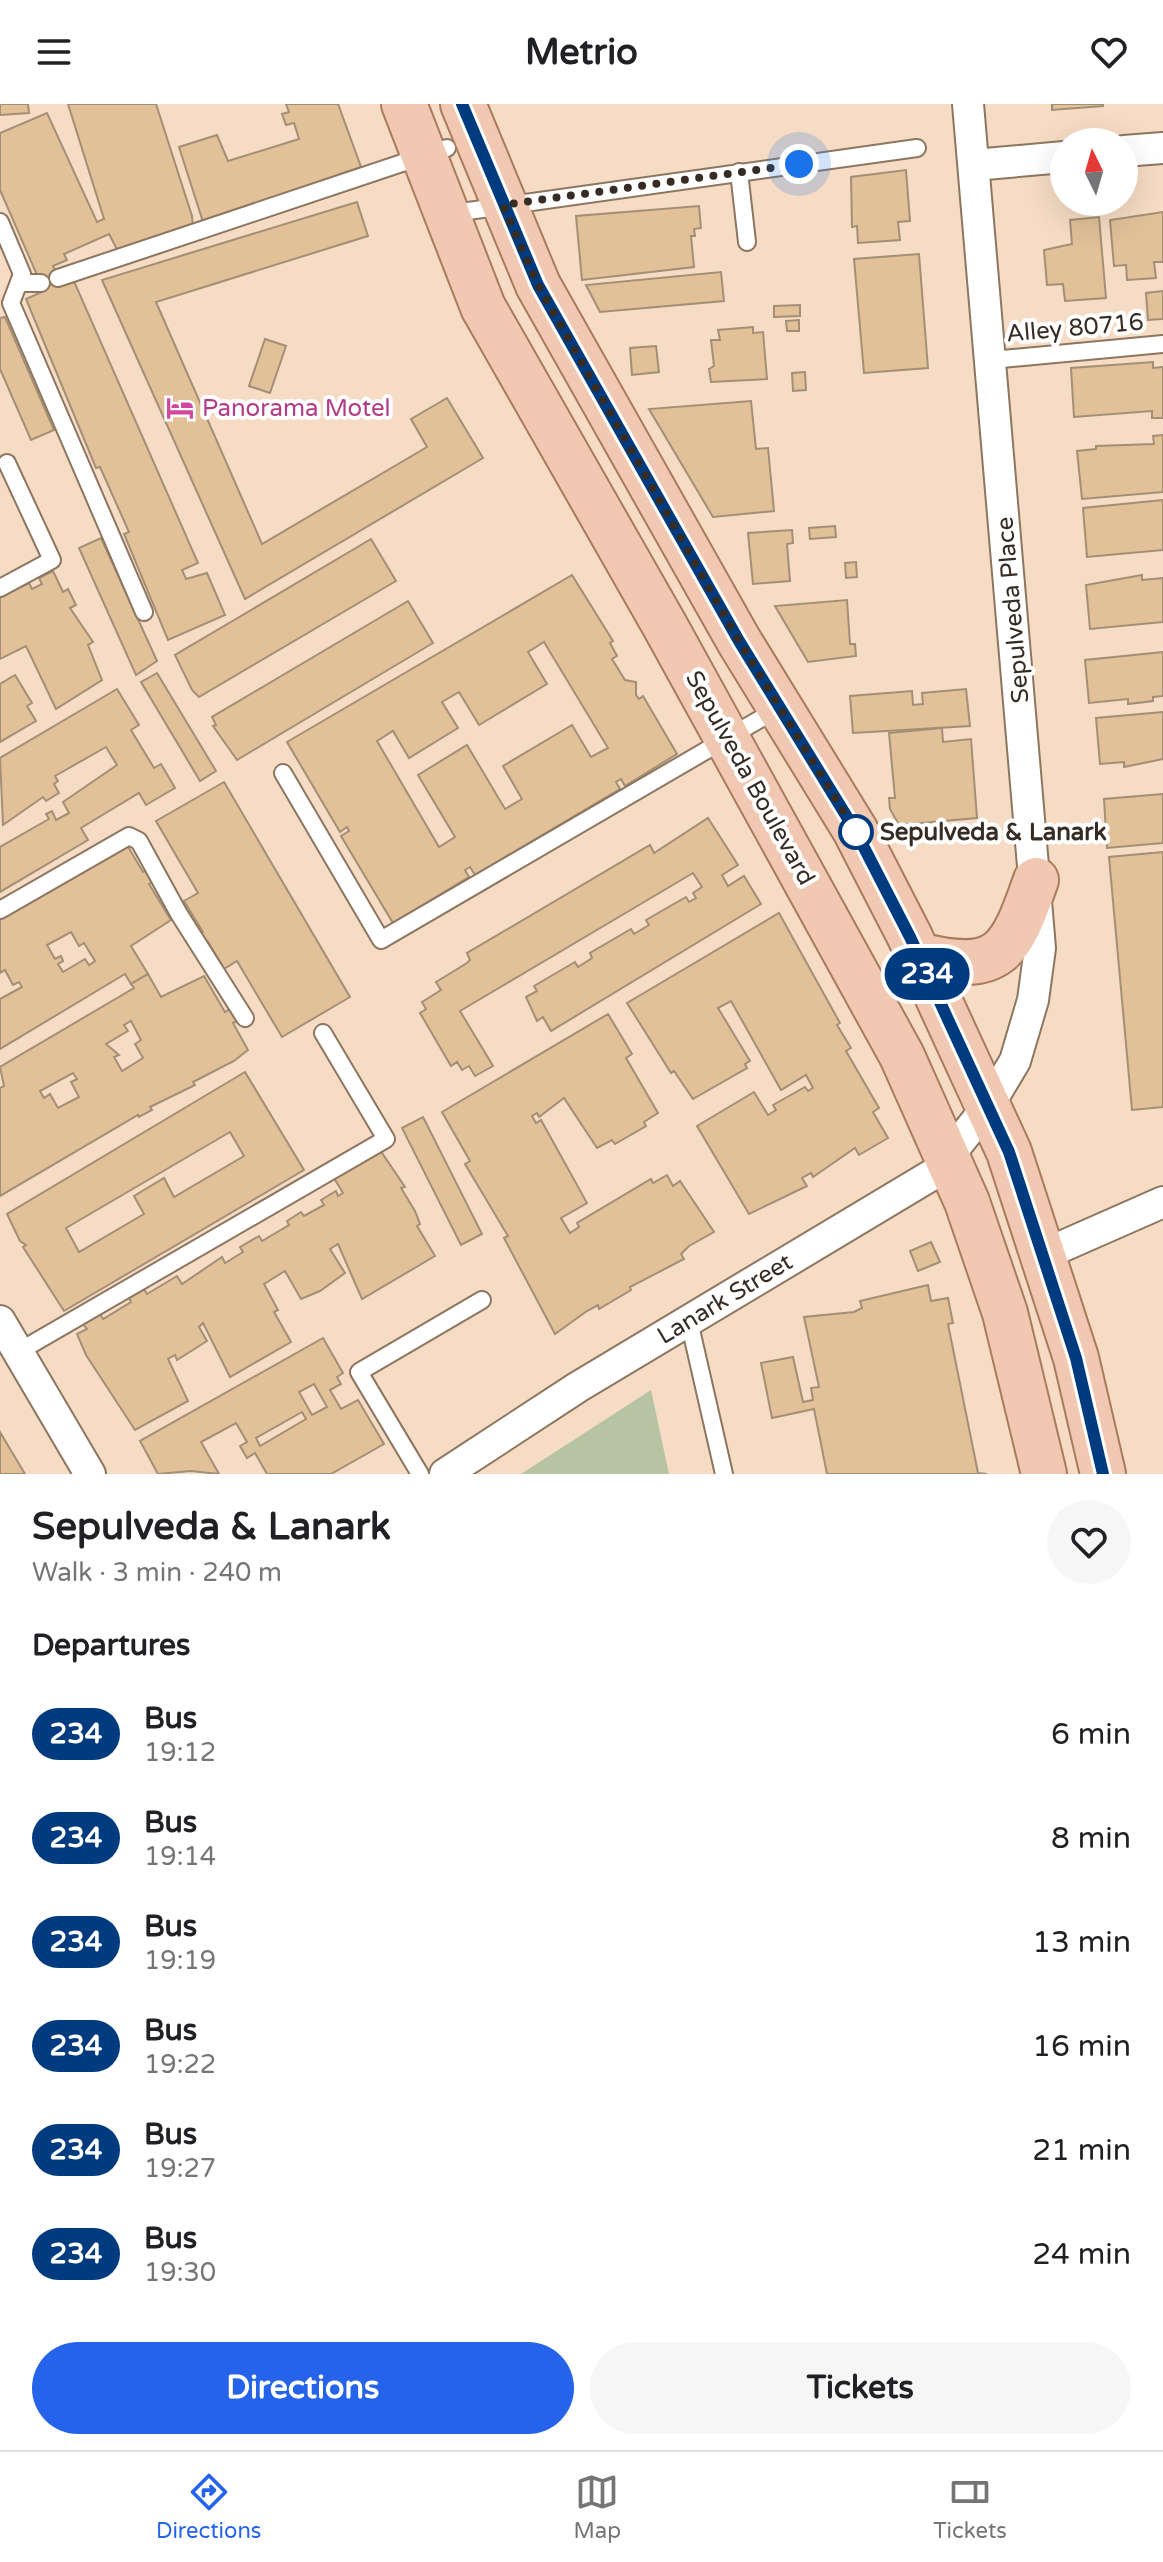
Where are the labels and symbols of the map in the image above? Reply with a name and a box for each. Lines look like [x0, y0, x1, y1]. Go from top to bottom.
north arrow [1050, 128, 1138, 216]
your location [779, 144, 819, 184]
street label: Alley 80716 [1005, 308, 1145, 348]
hotel icon: Panorama Motel [165, 393, 195, 423]
place label: Panorama Motel [202, 394, 391, 423]
street label: Sepulveda Place [990, 516, 1036, 704]
street label: Sepulveda Boulevard [679, 666, 821, 890]
marker: Sepulveda & Lanark [839, 815, 873, 849]
place label: Sepulveda & Lanark [880, 818, 1107, 847]
line badge: 234 [881, 948, 973, 1000]
street label: Lanark Street [652, 1247, 798, 1351]

